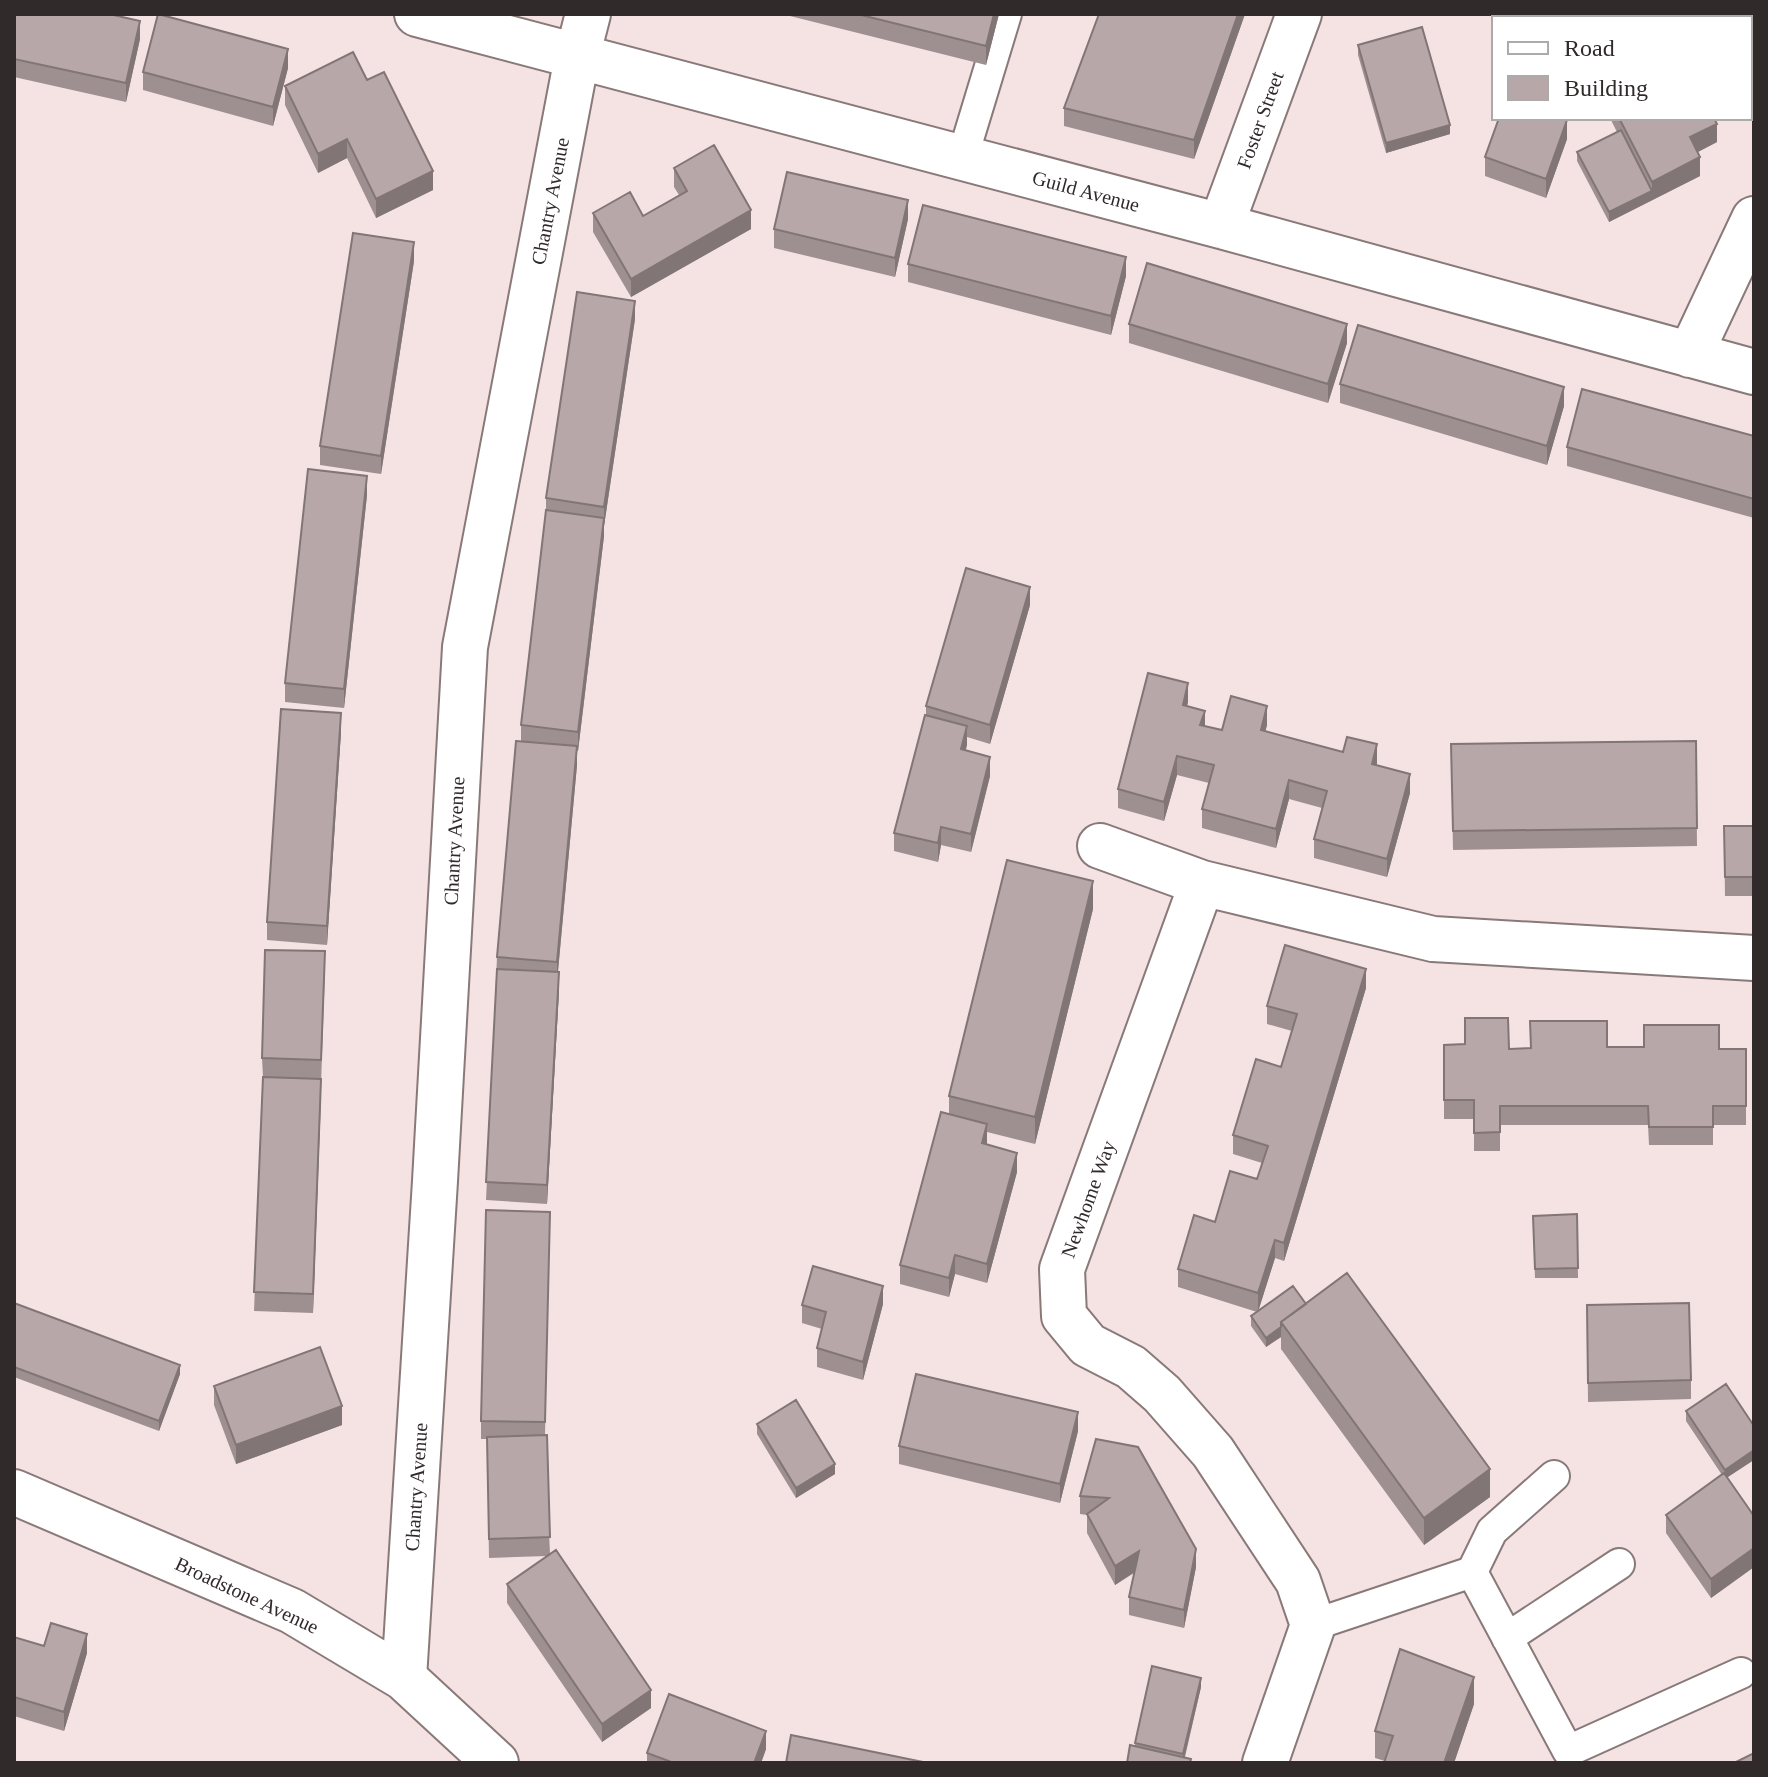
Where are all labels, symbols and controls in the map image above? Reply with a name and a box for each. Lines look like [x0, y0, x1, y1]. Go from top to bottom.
legend [1492, 16, 1752, 120]
text: Road [1564, 35, 1615, 61]
street label: Foster Street [1232, 68, 1288, 172]
text: Building [1564, 75, 1648, 101]
street label: Chantry Avenue [527, 135, 574, 267]
street label: Guild Avenue [1030, 166, 1142, 216]
street label: Chantry Avenue [440, 776, 469, 906]
street label: Newhome Way [1057, 1137, 1120, 1261]
street label: Chantry Avenue [401, 1422, 432, 1552]
street label: Broadstone Avenue [172, 1552, 322, 1638]

